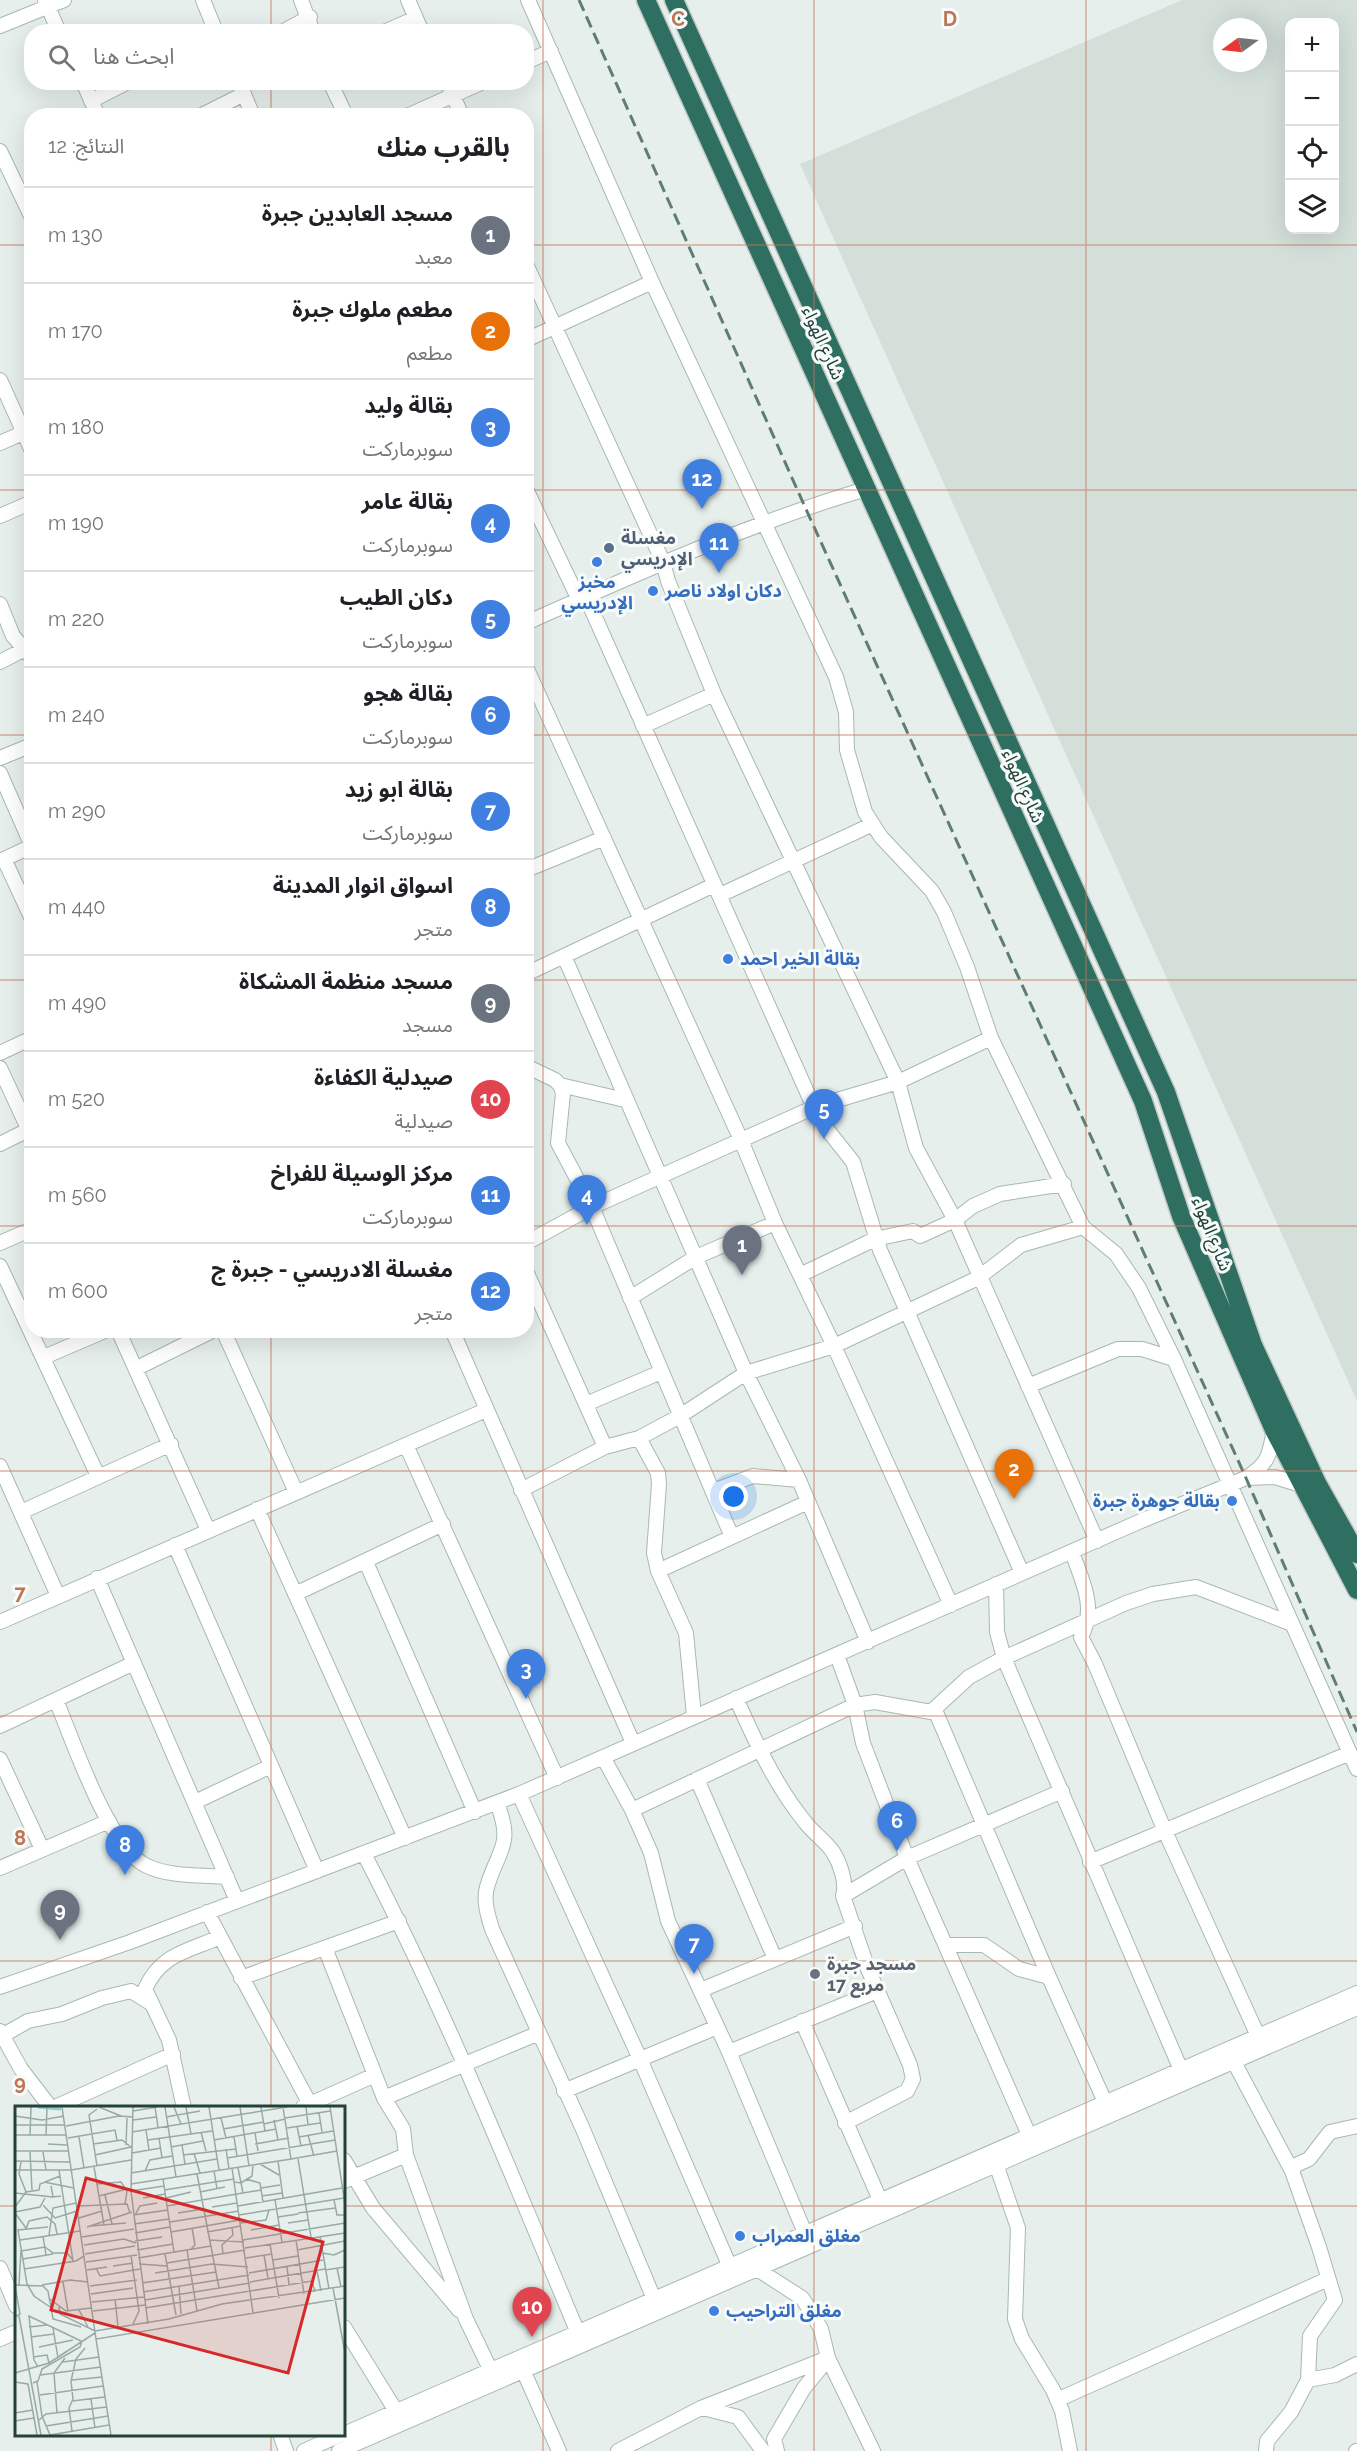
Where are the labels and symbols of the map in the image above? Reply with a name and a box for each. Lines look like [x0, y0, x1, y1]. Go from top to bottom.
text: C [671, 7, 685, 31]
text: D [943, 7, 957, 31]
north arrow [1213, 18, 1267, 72]
street label: شارع الهواء [794, 303, 849, 384]
pin: 12 [682, 460, 722, 509]
pin: 11 [700, 524, 738, 573]
place label: مغسلة الإدريسي [621, 527, 693, 573]
marker: مغسلة الإدريسي [602, 541, 616, 555]
marker: مخبز الإدريسي [590, 555, 604, 569]
place label: مخبز الإدريسي [561, 571, 633, 617]
place label: دكان اولاد ناصر [664, 580, 782, 602]
marker: دكان اولاد ناصر [646, 584, 660, 598]
street label: شارع الهواء [994, 746, 1049, 827]
place label: بقالة الخير احمد [740, 948, 860, 970]
marker: بقالة الخير احمد [721, 952, 735, 966]
pin: 5 [804, 1090, 844, 1139]
pin: 4 [568, 1176, 606, 1225]
street label: شارع الهواء [1184, 1194, 1237, 1275]
pin: 1 [722, 1226, 762, 1275]
pin: 2 [994, 1450, 1034, 1499]
your location [719, 1482, 748, 1511]
place label: بقالة جوهرة جبرة [1093, 1490, 1220, 1512]
marker: بقالة جوهرة جبرة [1225, 1494, 1239, 1508]
text: 7 [14, 1581, 26, 1605]
pin: 3 [506, 1650, 546, 1699]
pin: 6 [878, 1802, 916, 1851]
text: 8 [14, 1826, 26, 1850]
pin: 8 [106, 1826, 144, 1875]
pin: 9 [40, 1890, 80, 1940]
pin: 7 [674, 1924, 714, 1974]
place label: مسجد جبرة مربع 17 [827, 1953, 916, 1998]
marker: مسجد جبرة مربع 17 [808, 1967, 822, 1981]
text: 9 [14, 2071, 26, 2095]
inset map [15, 2106, 345, 2436]
place label: مغلق العمراب [752, 2225, 861, 2247]
marker: مغلق العمراب [733, 2229, 747, 2243]
pin: 10 [512, 2288, 552, 2337]
place label: مغلق التراحيب [726, 2300, 842, 2322]
marker: مغلق التراحيب [707, 2304, 721, 2318]

